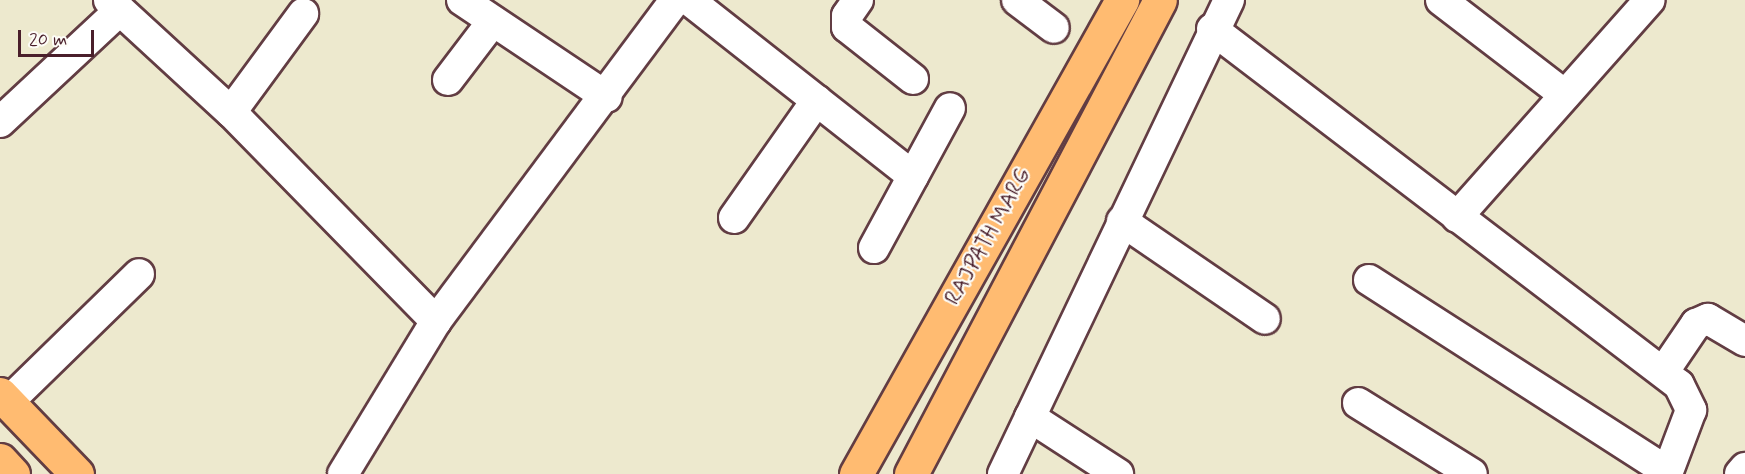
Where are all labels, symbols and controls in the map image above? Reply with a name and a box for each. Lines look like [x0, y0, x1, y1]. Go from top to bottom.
scale bar [21, 18, 98, 56]
text: 20 m [29, 28, 67, 52]
street label: RAJPATH MARG [940, 163, 1038, 311]

